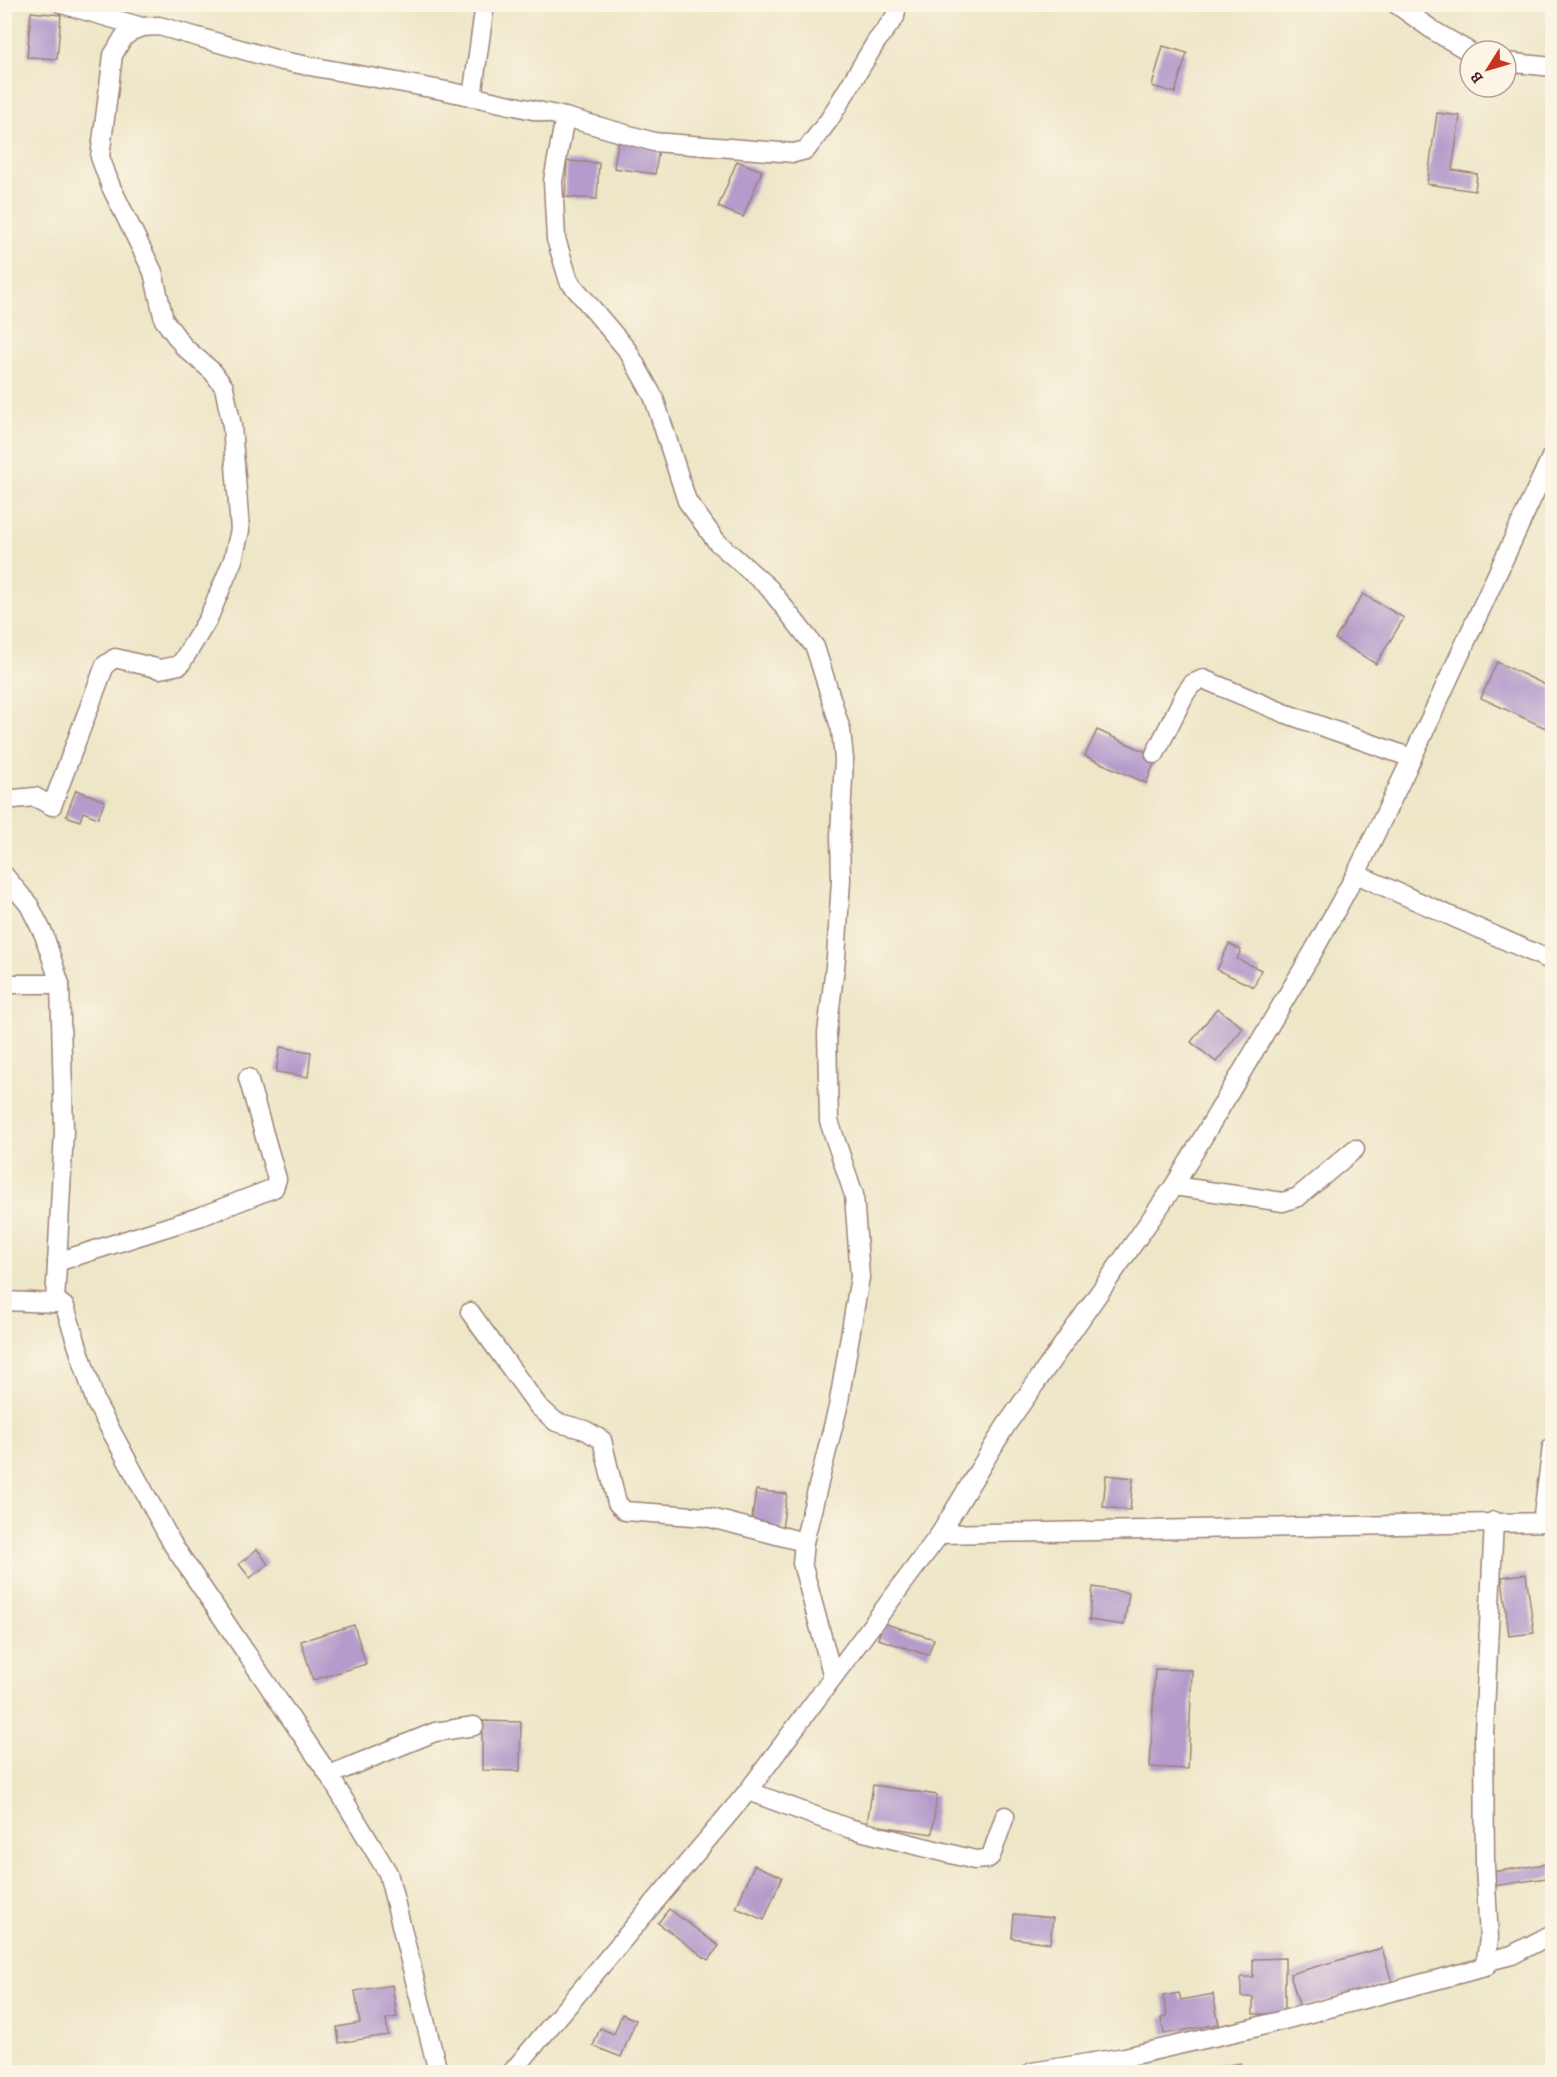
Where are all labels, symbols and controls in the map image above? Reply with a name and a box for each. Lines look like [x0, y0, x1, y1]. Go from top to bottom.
north arrow [1458, 39, 1518, 99]
text: B [1465, 67, 1489, 88]

